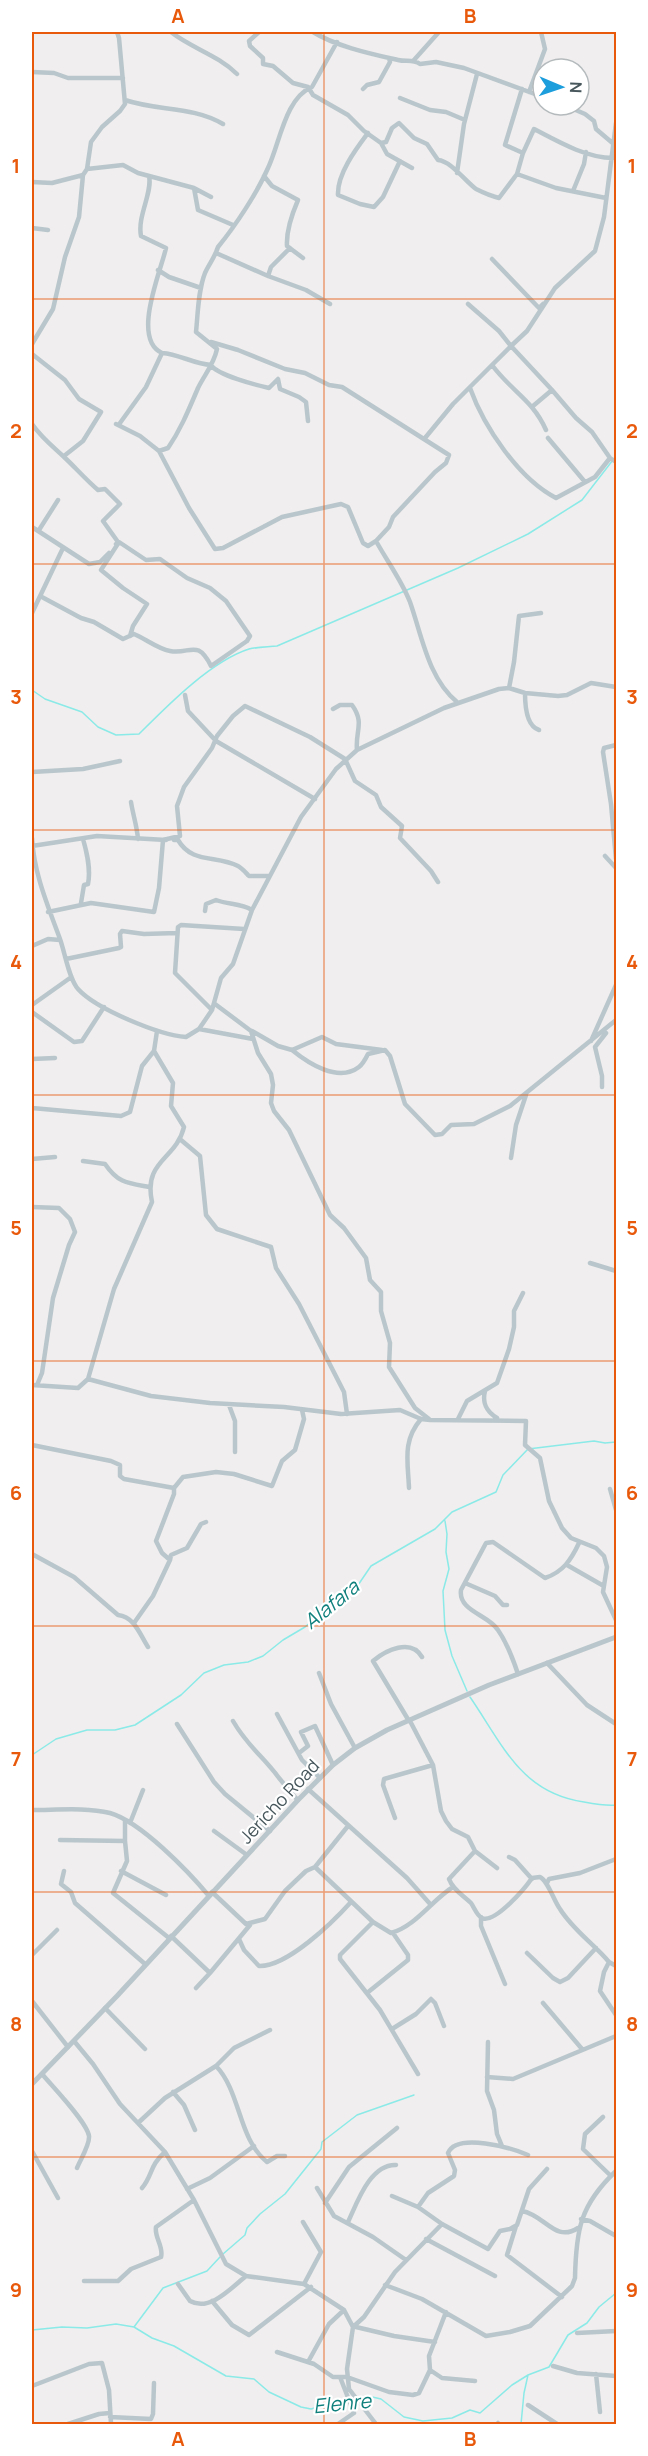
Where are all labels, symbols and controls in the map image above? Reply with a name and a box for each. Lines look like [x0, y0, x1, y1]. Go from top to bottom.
text: A [171, 2, 185, 29]
text: B [464, 2, 477, 29]
north arrow [531, 57, 591, 117]
text: N [565, 81, 587, 94]
text: 1 [12, 152, 20, 179]
text: 1 [628, 152, 636, 179]
text: 2 [10, 417, 22, 444]
text: 2 [626, 417, 638, 444]
text: 3 [10, 683, 22, 710]
text: 3 [626, 683, 638, 710]
text: 4 [10, 948, 22, 975]
text: 4 [626, 948, 638, 975]
text: 5 [10, 1214, 22, 1241]
text: 5 [626, 1214, 638, 1241]
text: 6 [10, 1479, 22, 1506]
text: 6 [626, 1479, 638, 1506]
water label: Alafara [298, 1573, 365, 1635]
text: 7 [11, 1745, 21, 1772]
text: 7 [627, 1745, 637, 1772]
street label: Jericho Road [234, 1754, 324, 1848]
text: 8 [10, 2010, 22, 2037]
text: 8 [626, 2010, 638, 2037]
text: 9 [10, 2276, 22, 2303]
text: 9 [626, 2276, 638, 2303]
water label: Elenre [312, 2386, 374, 2419]
text: A [171, 2425, 185, 2452]
text: B [464, 2425, 477, 2452]

